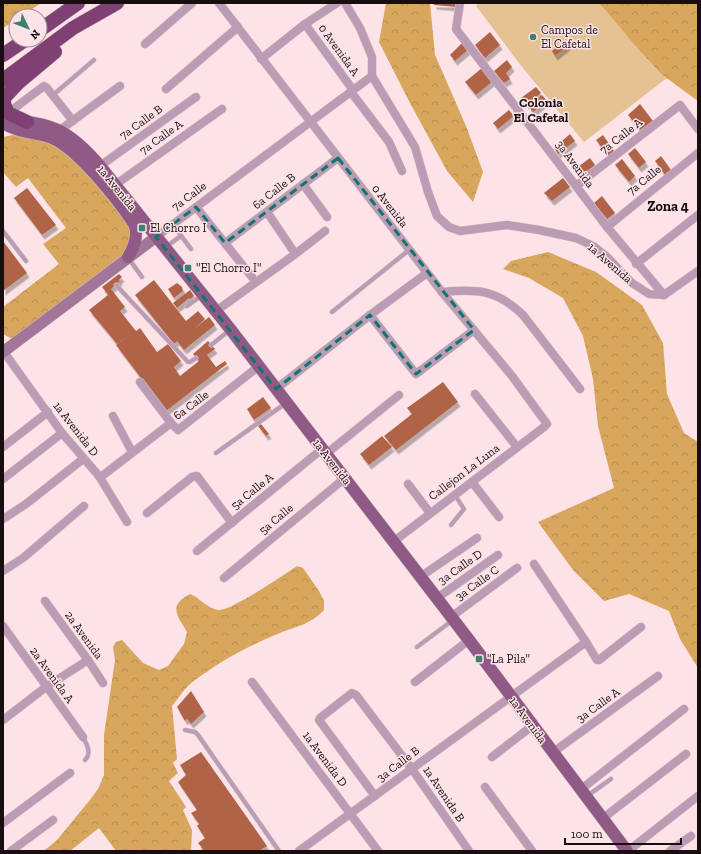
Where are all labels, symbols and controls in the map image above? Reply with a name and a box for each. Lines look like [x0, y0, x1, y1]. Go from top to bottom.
north arrow [8, 8, 48, 48]
street label: 0 Avenida A [315, 21, 363, 79]
place label: Campos de El Cafetal [541, 23, 598, 51]
text: N [27, 27, 43, 42]
marker: Campos de El Cafetal [528, 32, 538, 42]
district label: Colonia El Cafetal [514, 95, 569, 125]
street label: 7a Calle B [117, 102, 165, 142]
street label: 7a Calle A [597, 115, 645, 157]
street label: 7a Calle A [137, 117, 185, 157]
street label: 3a Avenida [553, 138, 597, 191]
street label: 7a Calle [624, 162, 664, 198]
street label: 1a Avenida [95, 163, 140, 214]
street label: 6a Calle B [250, 170, 298, 212]
street label: 7a Calle [169, 178, 209, 214]
street label: 0 Avenida [369, 182, 411, 230]
district label: Zona 4 [647, 198, 689, 215]
place label: El Chorro I [150, 221, 207, 235]
marker: El Chorro I [137, 223, 147, 233]
street label: 1a Avenida [585, 240, 635, 286]
place label: "El Chorro I" [196, 261, 261, 275]
marker: "El Chorro I" [183, 263, 193, 273]
street label: 6a Calle [171, 387, 212, 423]
street label: 1a Avenida D [50, 399, 102, 459]
street label: 1a Avenida [310, 436, 354, 488]
street label: Callejon La Luna [426, 441, 503, 504]
street label: 5a Calle A [228, 470, 276, 512]
street label: 5a Calle [256, 500, 296, 537]
street label: 3a Calle D [435, 547, 485, 587]
street label: 3a Calle C [452, 562, 502, 603]
street label: 2a Avenida [62, 608, 106, 662]
street label: 2a Avenida A [27, 644, 77, 706]
place label: "La Pila" [487, 652, 530, 666]
marker: "La Pila" [474, 654, 484, 664]
street label: 3a Calle A [574, 684, 623, 725]
street label: 1a Avenida [506, 694, 550, 746]
street label: 1a Avenida D [300, 729, 350, 789]
street label: 3a Calle B [374, 743, 422, 785]
street label: 1a Avenida B [420, 763, 468, 825]
scale bar [565, 820, 681, 846]
text: 100 m [571, 827, 603, 841]

